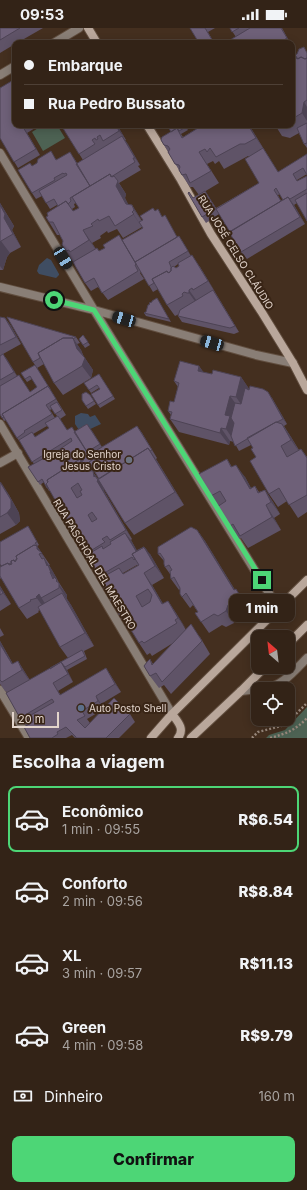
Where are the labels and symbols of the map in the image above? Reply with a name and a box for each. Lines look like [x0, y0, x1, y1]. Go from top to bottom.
street label: RUA JOSÉ CELSO CLÁUDIO [196, 192, 277, 312]
car [52, 245, 74, 271]
route start [45, 291, 63, 309]
car [111, 310, 137, 328]
car [199, 334, 225, 352]
place label: Igreja do Senhor Jesus Cristo [43, 448, 121, 472]
marker: Igreja do Senhor Jesus Cristo [124, 455, 134, 465]
street label: RUA PASCHOAL DEL MAESTRO [51, 496, 139, 632]
route end [253, 571, 271, 589]
callout: 1 min [229, 594, 295, 622]
north arrow [251, 630, 295, 674]
place label: Auto Posto Shell [89, 702, 166, 714]
marker: Auto Posto Shell [76, 703, 86, 713]
scale bar [12, 710, 59, 729]

